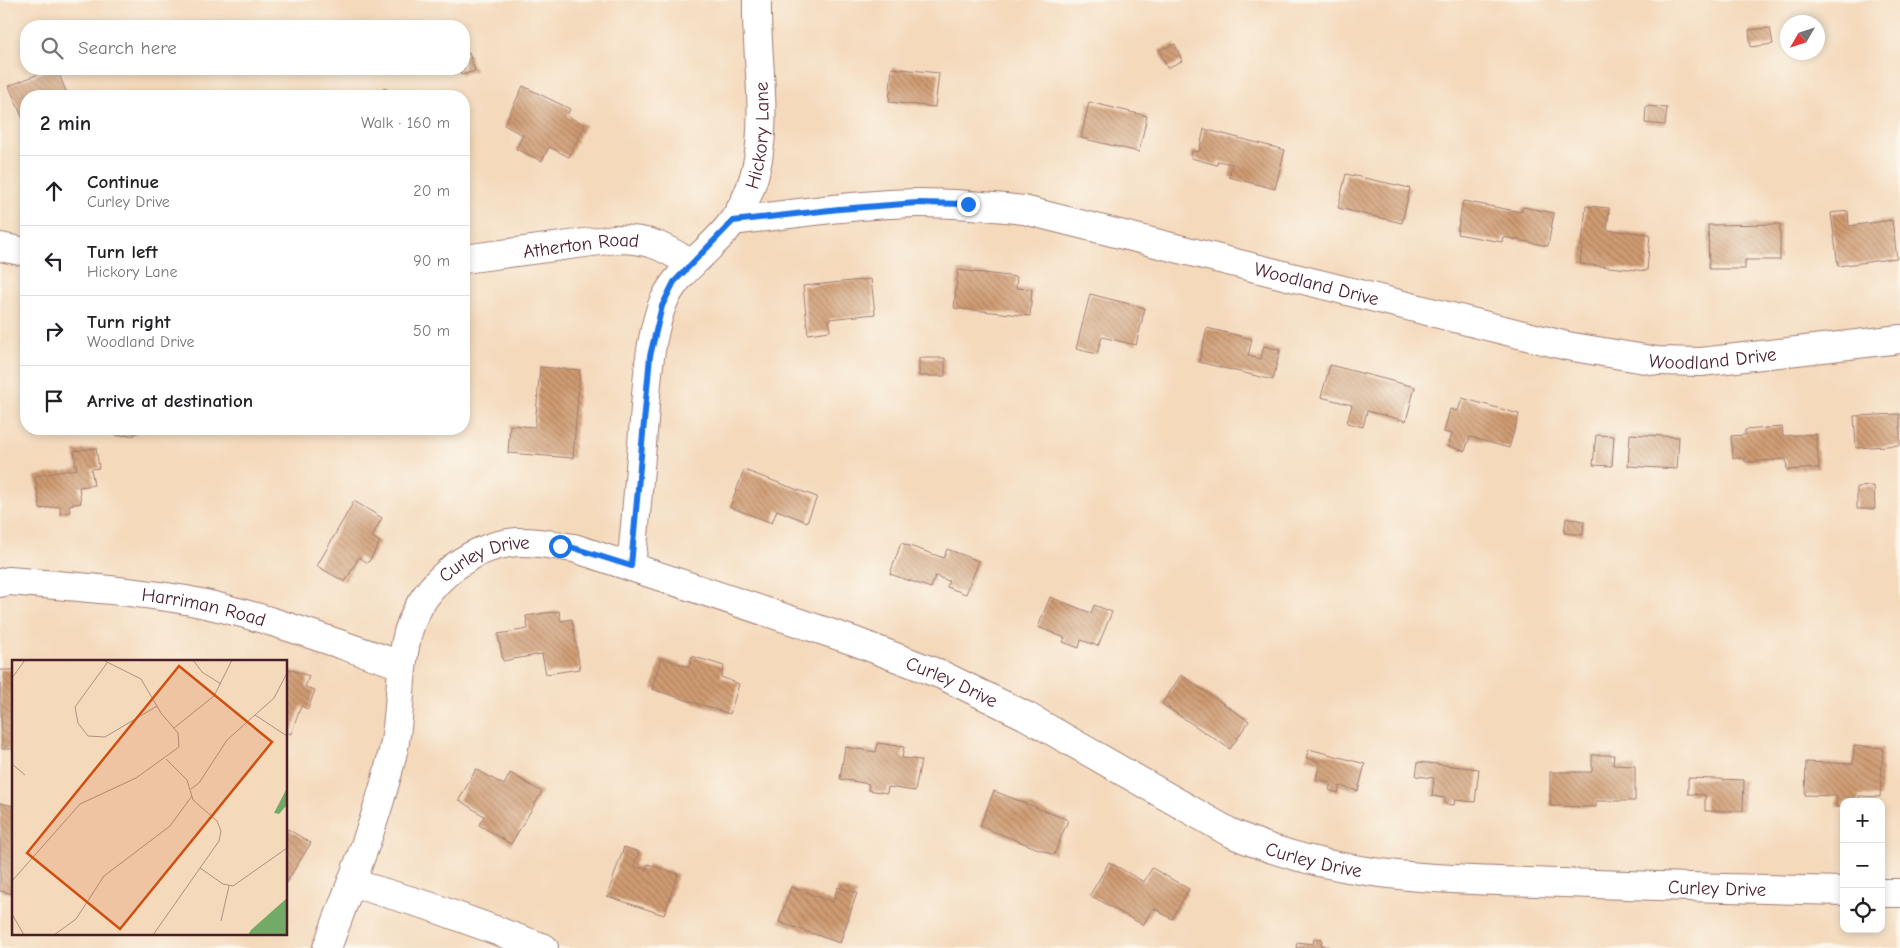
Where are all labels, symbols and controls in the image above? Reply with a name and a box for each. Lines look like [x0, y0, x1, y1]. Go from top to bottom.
north arrow [1780, 15, 1825, 60]
search box [20, 20, 470, 75]
icon: search [38, 34, 66, 62]
text: Search here [78, 37, 177, 59]
street label: Hickory Lane [741, 81, 774, 192]
text: 2 min [40, 111, 91, 135]
text: Walk · 160 m [361, 114, 450, 132]
text: Continue [87, 171, 159, 193]
icon: ahead [40, 177, 68, 205]
text: 20 m [413, 182, 450, 200]
text: Curley Drive [87, 193, 170, 211]
route end [957, 193, 980, 216]
street label: Atherton Road [522, 229, 640, 263]
text: Turn left [87, 241, 158, 263]
icon: left [40, 247, 68, 275]
text: 90 m [413, 252, 450, 270]
street label: Woodland Drive [1252, 258, 1381, 310]
text: Hickory Lane [87, 263, 177, 281]
text: Turn right [87, 311, 171, 333]
icon: right [40, 317, 68, 345]
text: 50 m [413, 322, 450, 340]
text: Woodland Drive [87, 333, 195, 351]
street label: Woodland Drive [1647, 343, 1778, 374]
icon: arrive [40, 387, 68, 415]
text: Arrive at destination [87, 390, 253, 412]
street label: Curley Drive [434, 532, 530, 587]
route start [549, 535, 572, 558]
street label: Harriman Road [140, 584, 268, 631]
street label: Curley Drive [903, 652, 1001, 713]
inset map [12, 660, 288, 936]
map controls [1840, 798, 1885, 933]
button: + [1840, 798, 1885, 843]
street label: Curley Drive [1262, 838, 1363, 882]
button: − [1840, 843, 1885, 888]
street label: Curley Drive [1667, 876, 1766, 901]
button: locate [1840, 888, 1885, 933]

